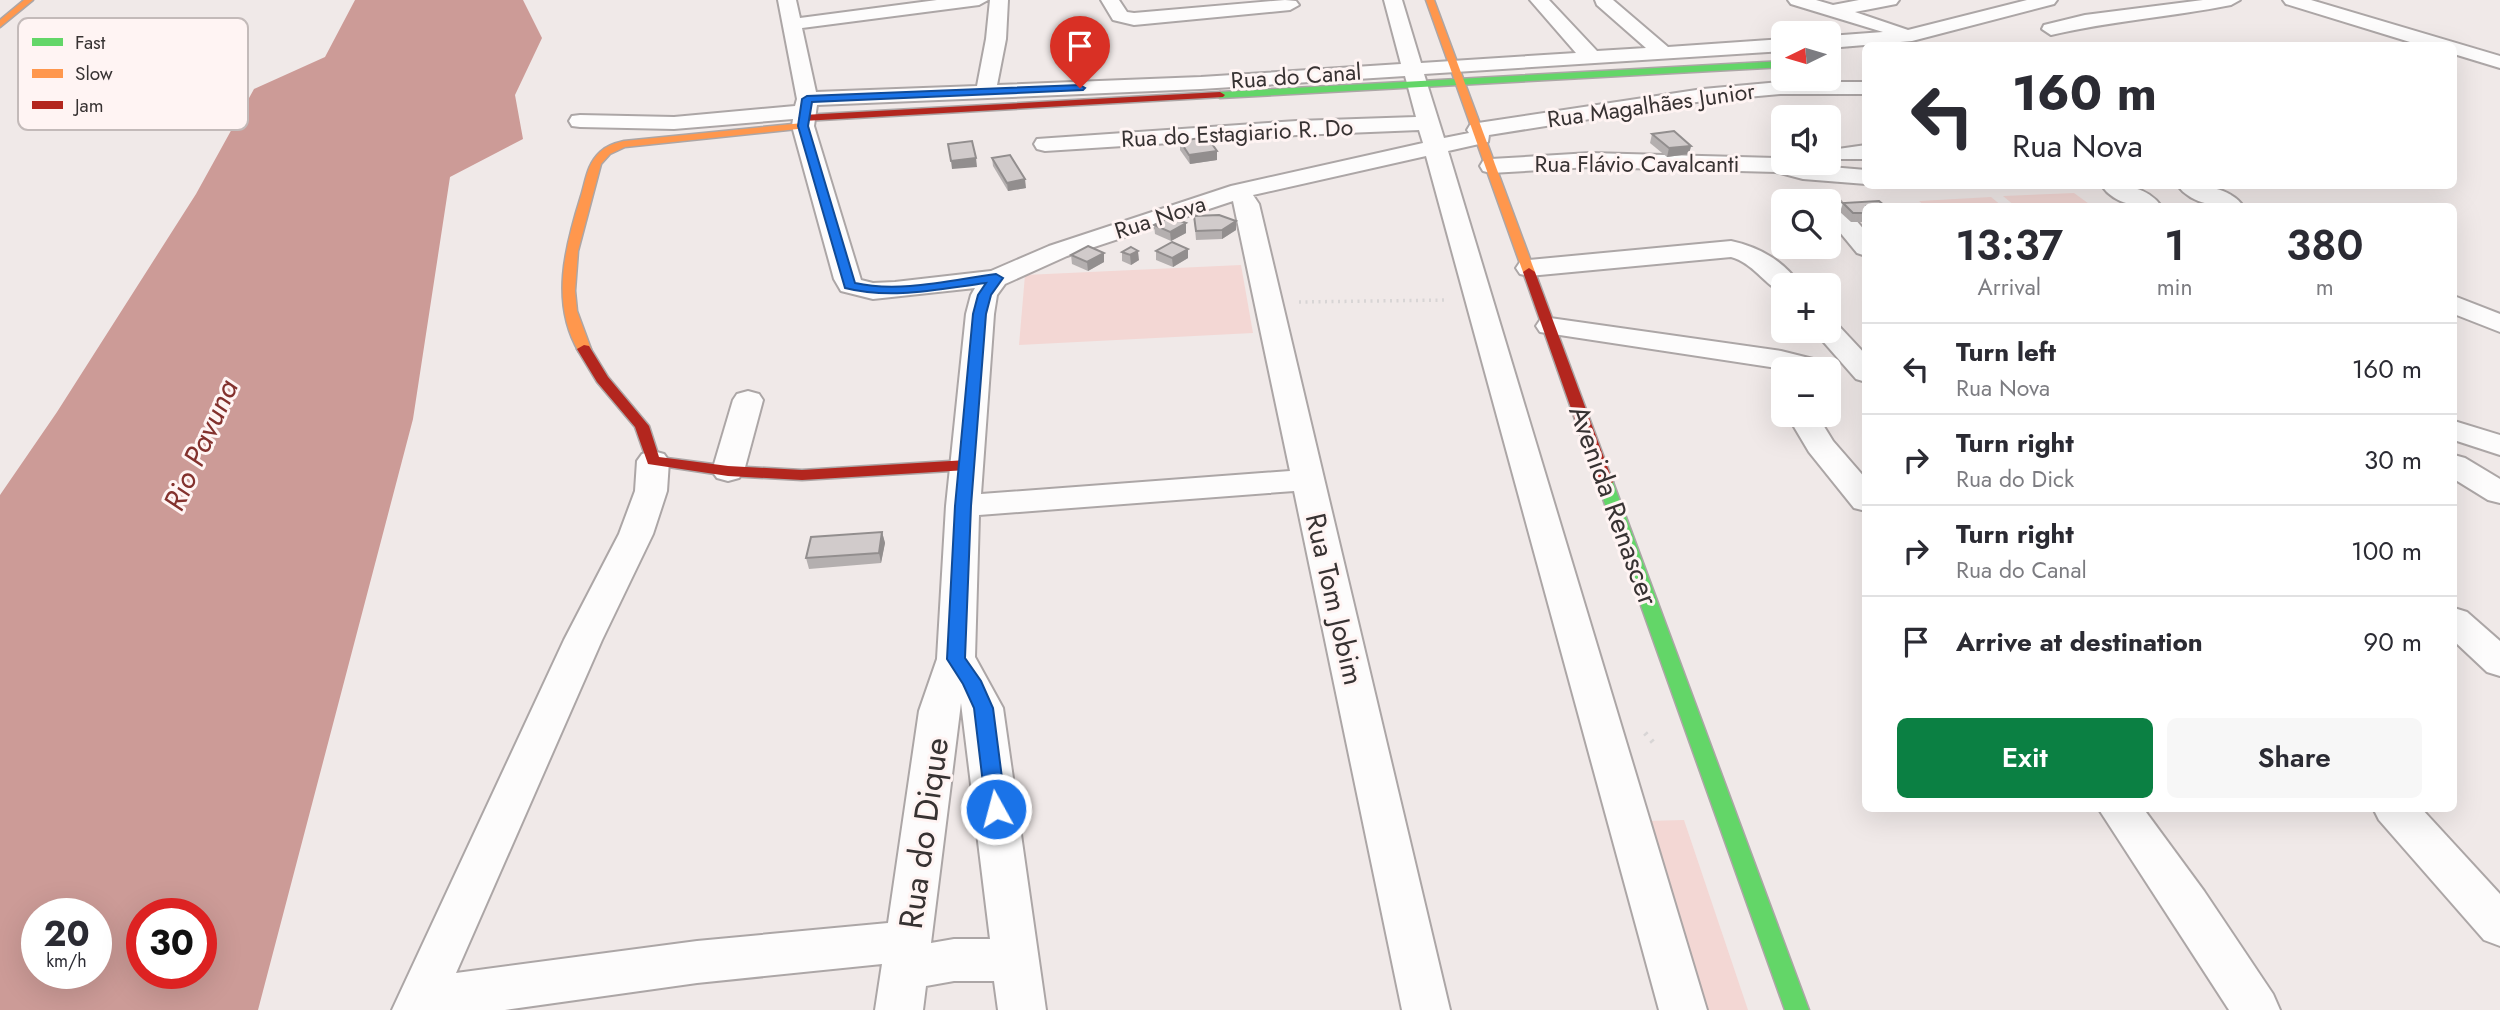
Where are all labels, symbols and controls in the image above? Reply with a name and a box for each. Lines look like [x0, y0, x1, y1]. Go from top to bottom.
pin [1050, 16, 1110, 88]
legend [18, 18, 248, 130]
north arrow [1771, 21, 1841, 91]
map controls [1771, 21, 1841, 427]
icon: arrive [1061, 27, 1099, 65]
text: Fast [75, 29, 106, 56]
street label: Rua do Canal [1230, 54, 1362, 98]
text: 160 m [2012, 58, 2157, 128]
text: Slow [75, 60, 113, 87]
icon: left [1897, 70, 1988, 161]
street label: Rua Magalhães Junior [1545, 74, 1757, 136]
text: Jam [72, 92, 104, 119]
button: sound [1771, 105, 1841, 175]
street label: Rua do Estagiario R. Do [1120, 110, 1354, 156]
text: Rua Nova [2012, 123, 2143, 169]
street label: Rua Flávio Cavalcanti [1534, 147, 1740, 181]
street label: Rua Nova [1110, 186, 1210, 248]
button: search [1771, 189, 1841, 259]
text: 13:37 [1955, 215, 2063, 276]
text: 1 [2164, 215, 2185, 276]
text: 380 [2286, 215, 2363, 276]
text: Arrival [1978, 270, 2041, 304]
text: min [2157, 270, 2193, 304]
text: m [2316, 270, 2334, 304]
button: + [1771, 273, 1841, 343]
text: Turn left [1956, 333, 2056, 371]
icon: left [1897, 350, 1935, 388]
text: 160 m [2352, 350, 2422, 388]
button: − [1771, 357, 1841, 427]
text: Rua Nova [1956, 371, 2050, 405]
water label: Rio Pavuna [152, 372, 249, 518]
street label: Avenida Renascer [1558, 399, 1669, 611]
text: Turn right [1956, 424, 2074, 462]
icon: right [1897, 441, 1935, 479]
text: 30 m [2364, 441, 2422, 479]
text: Rua do Dick [1956, 462, 2074, 496]
street label: Rua Tom Jobim [1295, 509, 1374, 689]
text: Turn right [1956, 515, 2074, 553]
icon: right [1897, 532, 1935, 570]
text: 100 m [2351, 532, 2422, 570]
text: Rua do Canal [1956, 553, 2087, 587]
icon: arrive [1897, 623, 1935, 661]
text: Arrive at destination [1956, 623, 2203, 661]
text: 90 m [2363, 623, 2422, 661]
button: Exit [1897, 718, 2153, 798]
button: Share [2167, 718, 2422, 798]
street label: Rua do Dique [887, 735, 960, 932]
position arrow [959, 772, 1033, 846]
speed limit sign: 30 [126, 898, 217, 989]
text: 20 [43, 909, 90, 959]
text: km/h [46, 948, 87, 974]

